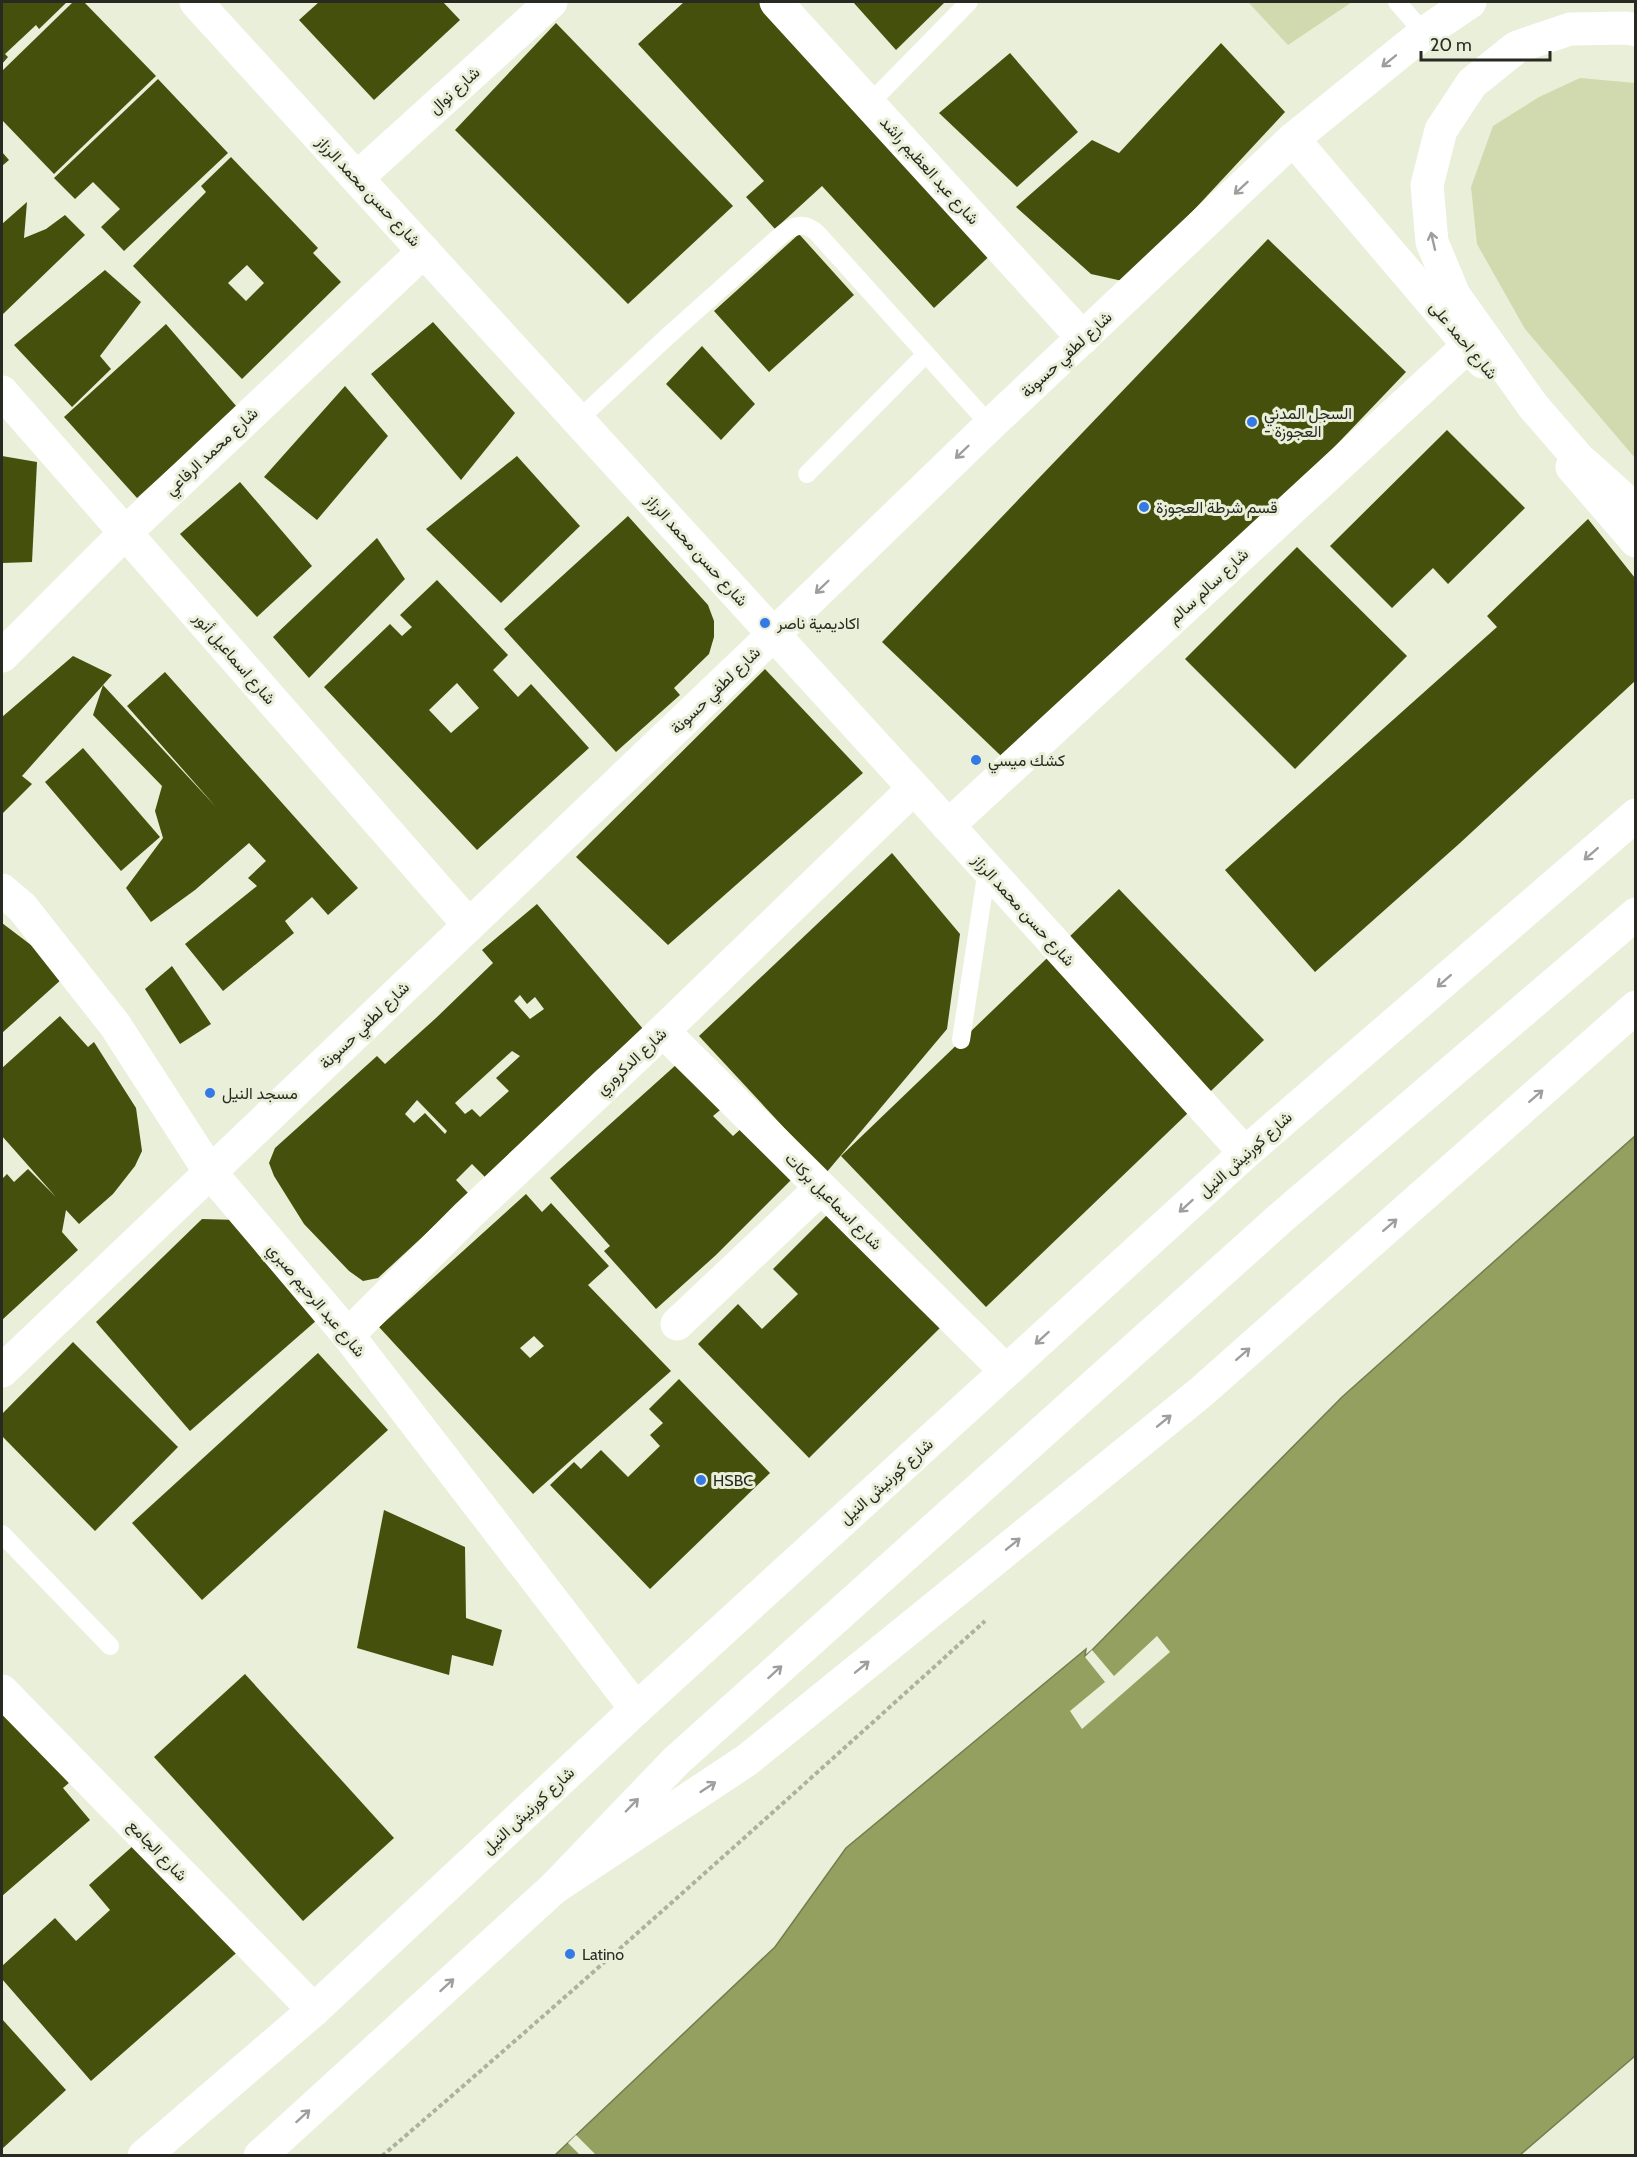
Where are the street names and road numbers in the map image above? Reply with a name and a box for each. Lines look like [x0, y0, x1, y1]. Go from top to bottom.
street label: شارع نوال [425, 63, 485, 119]
street label: شارع عبد العظيم راشد [875, 112, 983, 230]
street label: شارع حسن محمد الرزاز [311, 132, 425, 252]
street label: شارع احمد على [1424, 298, 1502, 384]
street label: شارع لطفي حسونة [1017, 307, 1118, 404]
street label: شارع محمد الرفاعي [161, 403, 264, 502]
street label: شارع حسن محمد الرزاز [639, 490, 752, 611]
street label: شارع سالم سالم [1164, 544, 1254, 630]
street label: شارع اسماعيل أنور [187, 608, 280, 709]
street label: شارع لطفي حسونة [667, 643, 767, 741]
street label: شارع حسن محمد الرزاز [966, 850, 1079, 971]
street label: شارع لطفي حسونة [316, 978, 416, 1076]
street label: شارع الدكروري [592, 1024, 673, 1102]
street label: شارع كورنيش النيل [1195, 1108, 1297, 1203]
street label: شارع اسماعيل بركات [780, 1149, 886, 1255]
street label: شارع عبد الرحيم صبري [261, 1240, 369, 1363]
street label: شارع كورنيش النيل [836, 1435, 938, 1530]
street label: شارع كورنيش النيل [478, 1763, 580, 1859]
street label: شارع الجامع [123, 1816, 191, 1886]

